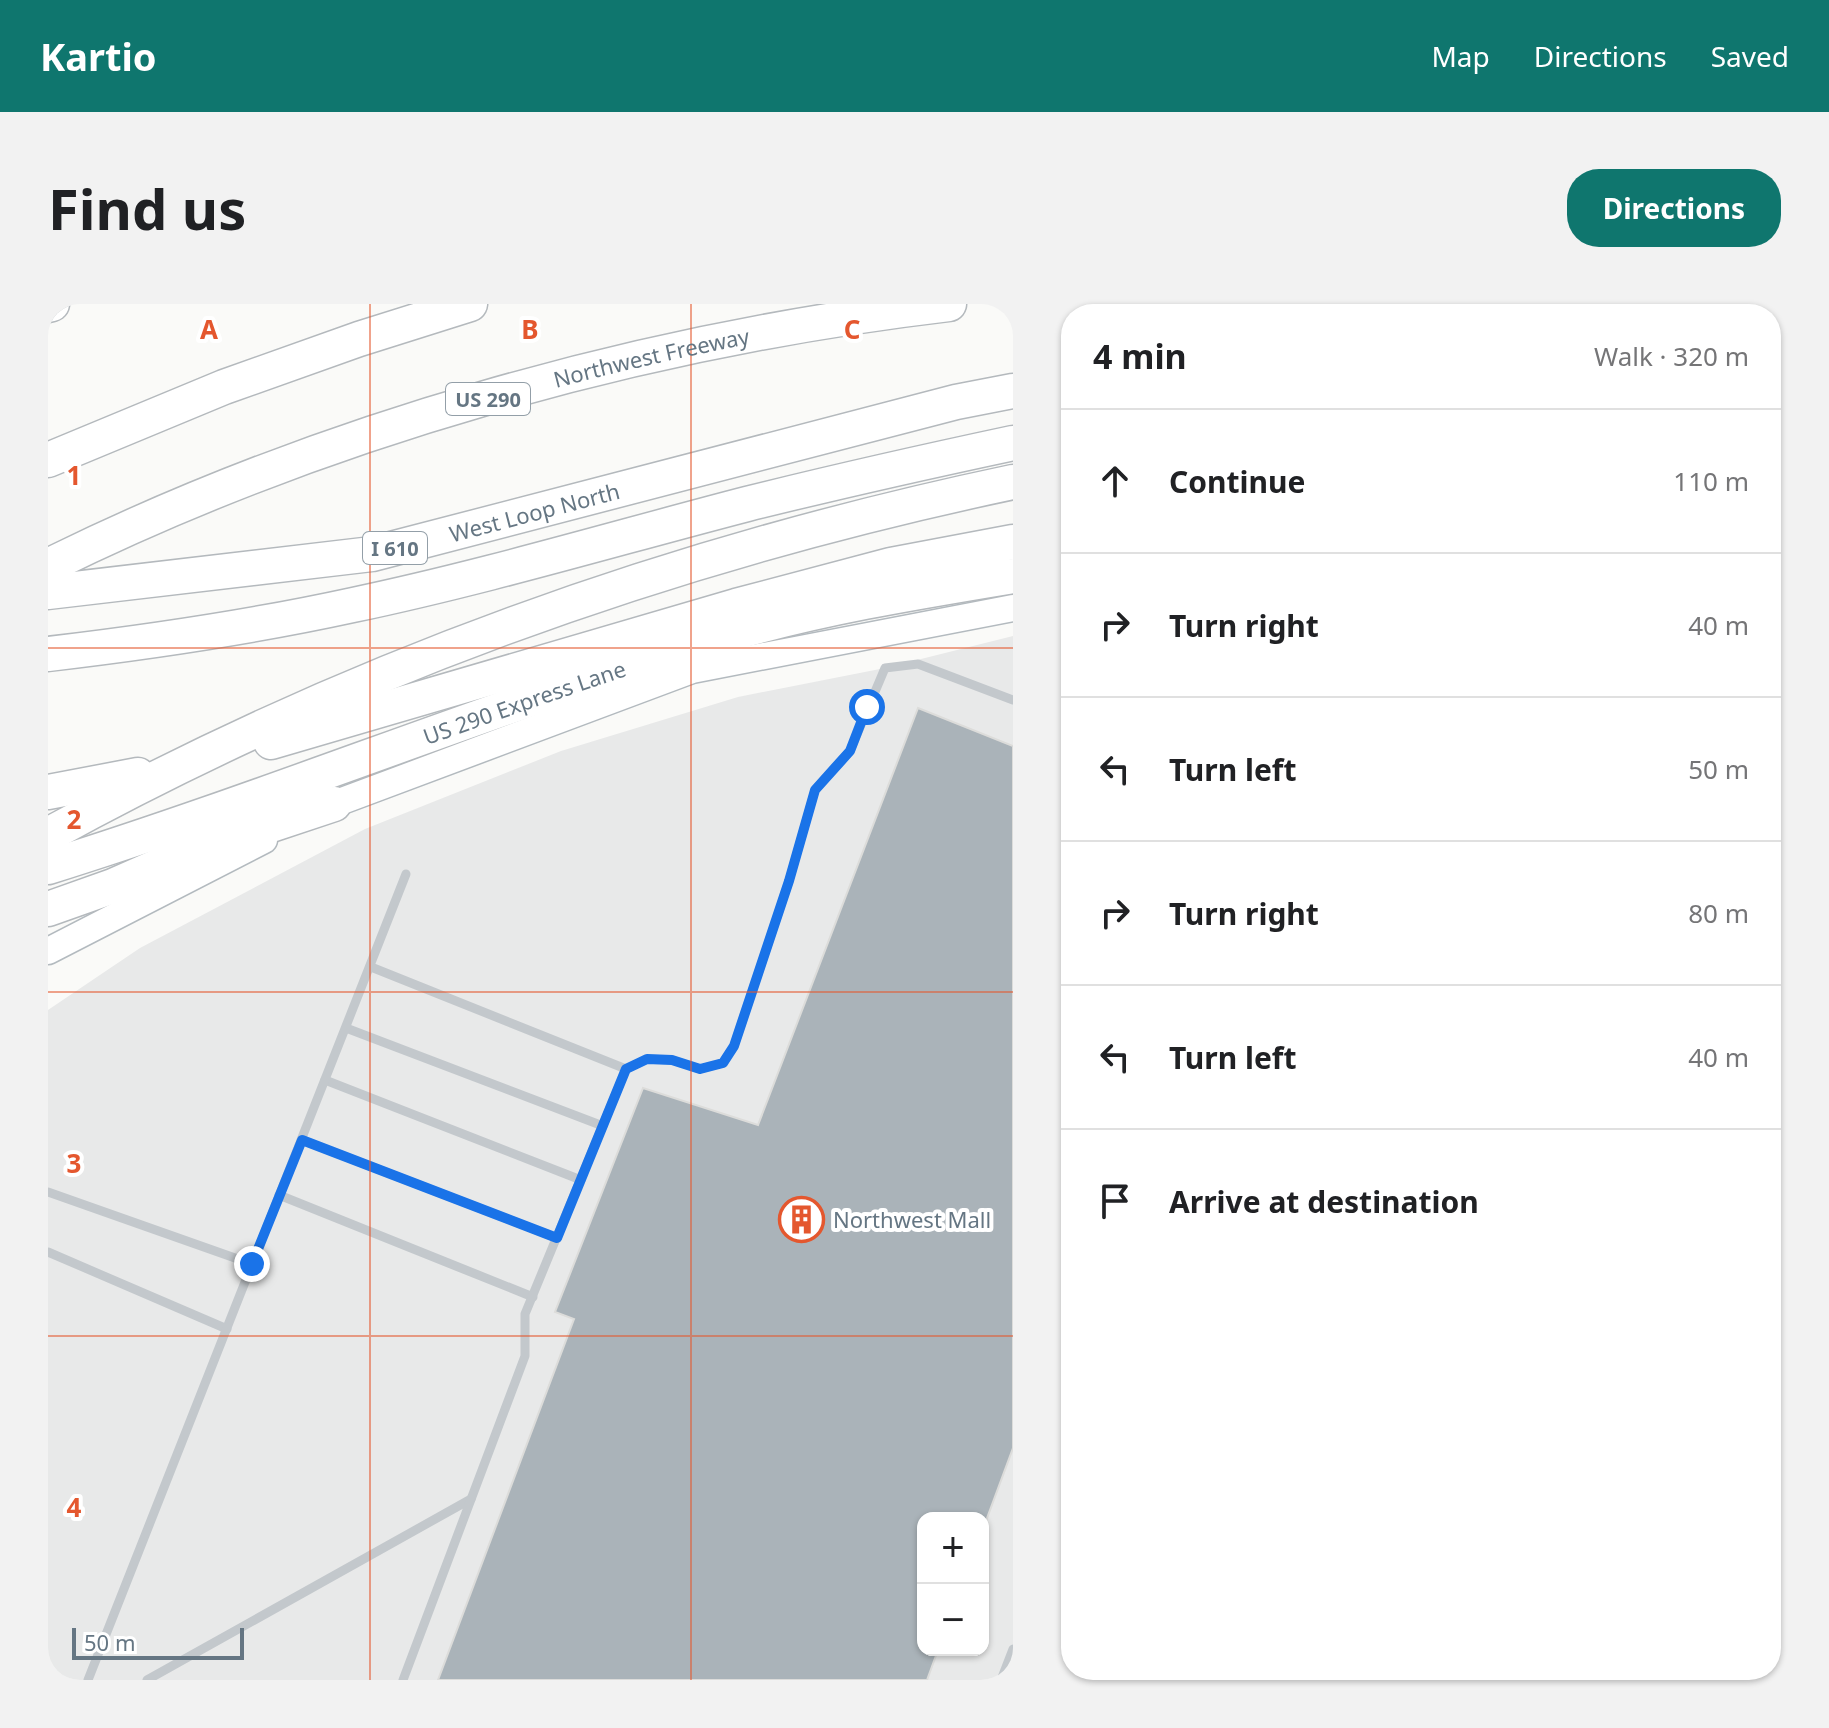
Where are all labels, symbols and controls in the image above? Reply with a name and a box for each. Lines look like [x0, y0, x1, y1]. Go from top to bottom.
text: Kartio [40, 30, 157, 82]
text: Map [1431, 37, 1490, 75]
text: Directions [1534, 37, 1667, 75]
text: Saved [1711, 37, 1789, 75]
button: Directions [1567, 169, 1781, 247]
text: Find us [48, 170, 246, 246]
text: A [200, 311, 218, 347]
text: B [521, 311, 539, 347]
text: C [844, 311, 860, 347]
street label: Northwest Freeway [550, 320, 752, 394]
text: 4 min [1093, 333, 1187, 379]
text: Walk · 320 m [1594, 338, 1749, 374]
road number: US 290 [446, 383, 530, 415]
text: 1 [67, 457, 81, 493]
icon: ahead [1093, 459, 1137, 503]
text: Continue [1169, 461, 1305, 502]
text: 110 m [1673, 463, 1749, 499]
street label: West Loop North [446, 475, 623, 548]
road number: I 610 [363, 532, 427, 564]
icon: right [1093, 603, 1137, 647]
text: Turn right [1169, 605, 1319, 646]
text: 40 m [1688, 607, 1749, 643]
street label: US 290 Express Lane [419, 653, 629, 751]
route start [849, 689, 885, 725]
icon: left [1093, 747, 1137, 791]
text: Turn left [1169, 749, 1297, 790]
text: 50 m [1688, 751, 1749, 787]
text: 2 [67, 801, 82, 837]
icon: right [1093, 891, 1137, 935]
text: Turn right [1169, 893, 1319, 934]
text: 80 m [1688, 895, 1749, 931]
icon: left [1093, 1035, 1137, 1079]
text: Turn left [1169, 1037, 1297, 1078]
text: 40 m [1688, 1039, 1749, 1075]
text: 3 [67, 1145, 81, 1181]
icon: arrive [1093, 1179, 1137, 1223]
text: Arrive at destination [1169, 1181, 1479, 1222]
building icon: Northwest Mall [778, 1195, 826, 1243]
place label: Northwest Mall [833, 1204, 991, 1234]
route end [234, 1246, 270, 1282]
text: 4 [67, 1489, 82, 1525]
map controls [917, 1512, 989, 1656]
button: + [917, 1512, 989, 1584]
button: − [917, 1584, 989, 1656]
scale bar [72, 1624, 244, 1660]
text: 50 m [84, 1627, 135, 1657]

